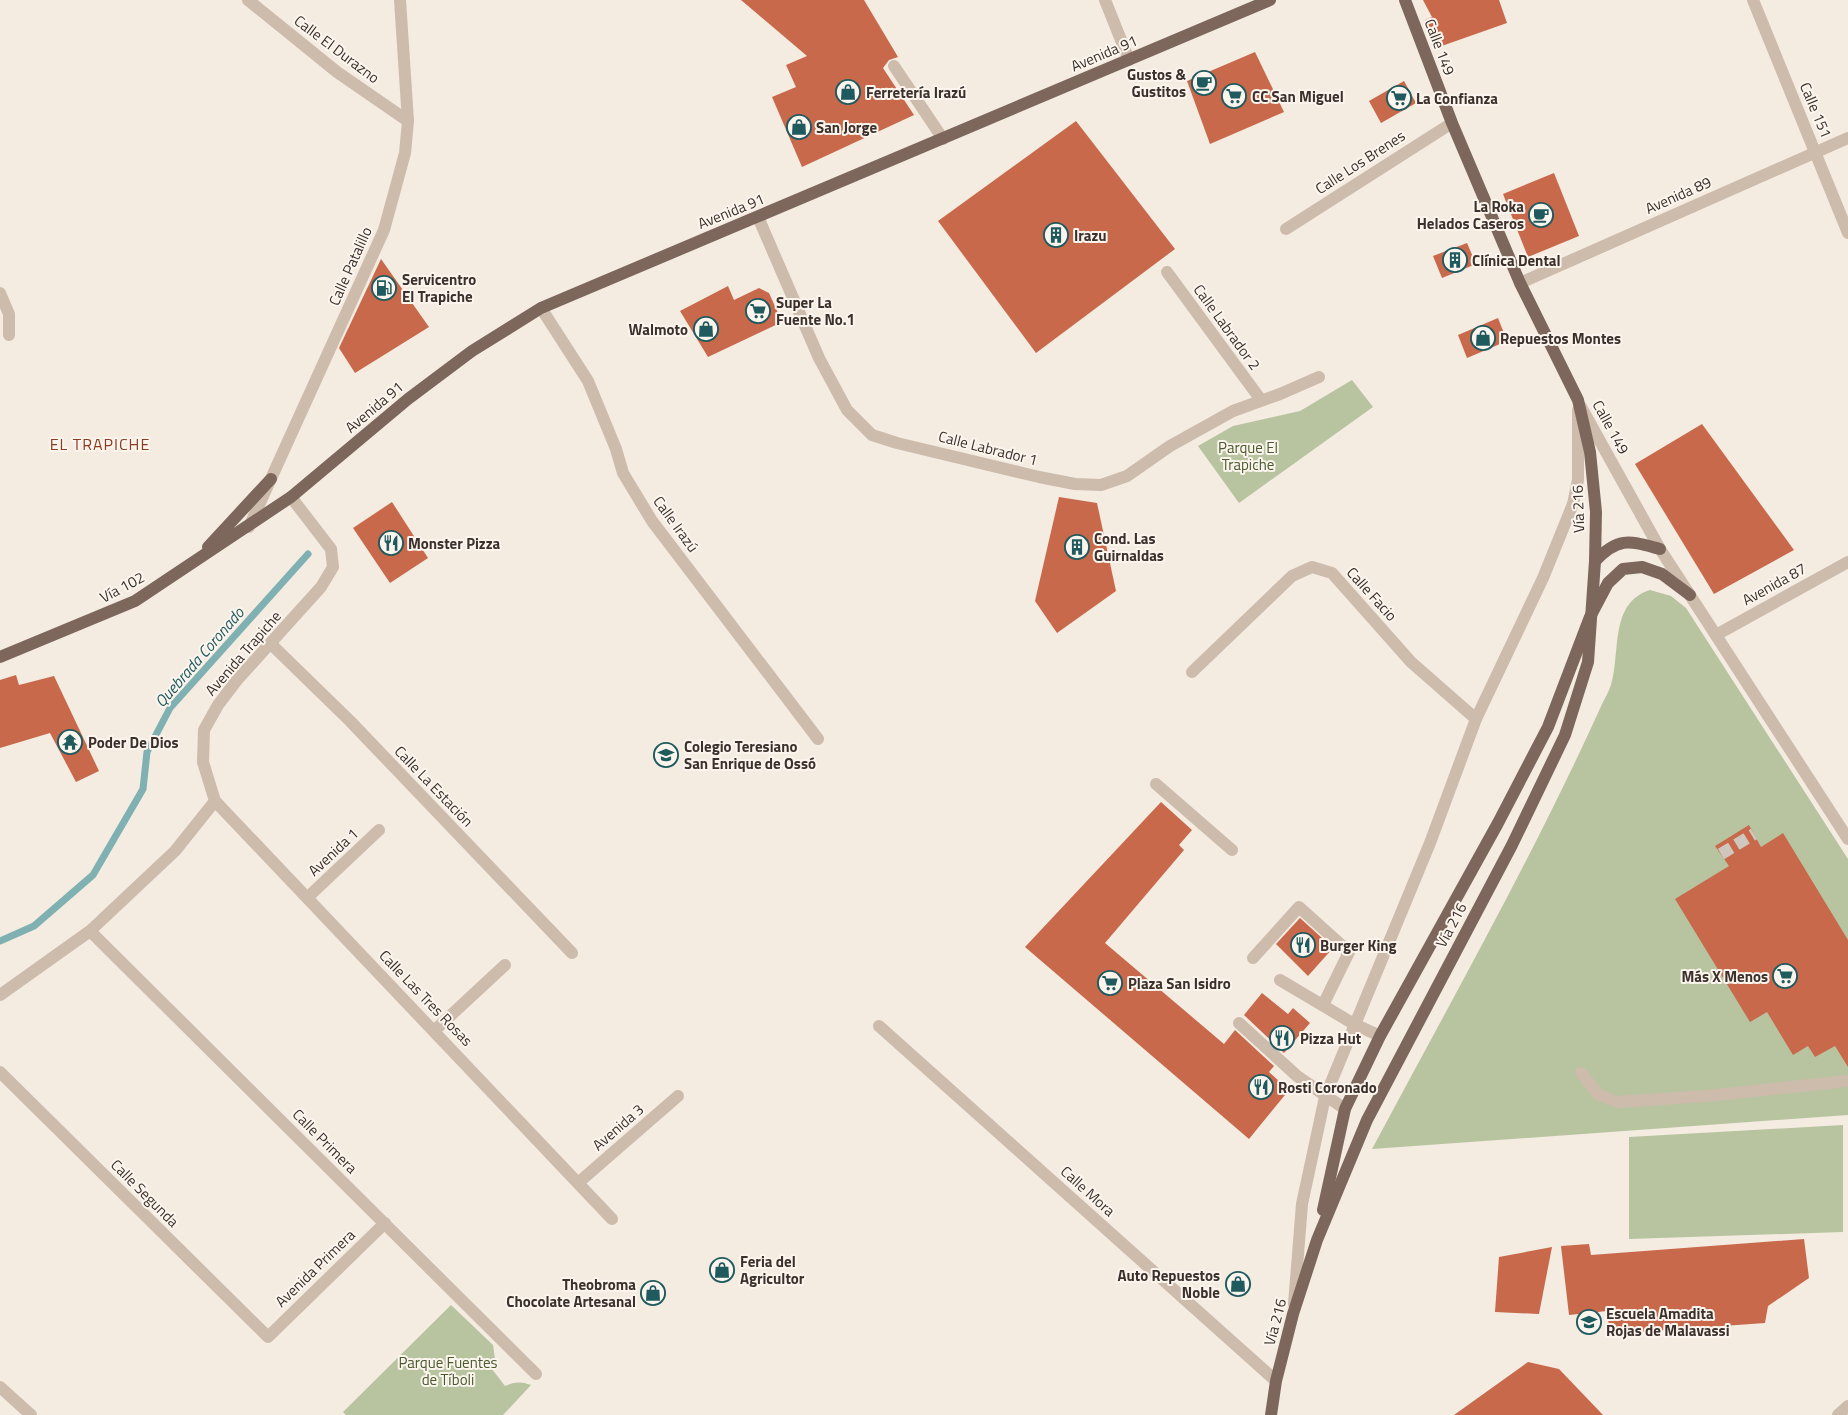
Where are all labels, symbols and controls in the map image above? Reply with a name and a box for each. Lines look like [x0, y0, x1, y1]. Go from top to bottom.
street label: Calle El Durazno [289, 9, 385, 89]
street label: Calle 149 [1419, 15, 1461, 79]
street label: Avenida 91 [1067, 29, 1141, 77]
place label: Gustos & Gustitos [1127, 63, 1186, 103]
cafe icon: Gustos & Gustitos [1191, 70, 1217, 96]
street label: Calle 151 [1794, 78, 1838, 142]
shop icon: Ferretería Irazú [835, 79, 861, 105]
place label: Ferretería Irazú [866, 81, 966, 104]
supermarket icon: CC San Miguel [1221, 83, 1247, 109]
place label: CC San Miguel [1252, 85, 1344, 108]
supermarket icon: La Confianza [1386, 85, 1412, 111]
place label: La Confianza [1416, 87, 1498, 110]
shop icon: San Jorge [786, 114, 812, 140]
place label: San Jorge [816, 116, 877, 139]
street label: Calle Los Brenes [1310, 124, 1410, 200]
street label: Avenida 89 [1641, 170, 1715, 220]
street label: Avenida 91 [694, 187, 768, 235]
place label: La Roka Helados Caseros [1417, 195, 1524, 235]
cafe icon: La Roka Helados Caseros [1528, 202, 1554, 228]
building icon: Irazu [1043, 222, 1069, 248]
street label: Calle Patalillo [322, 223, 378, 309]
place label: Irazu [1074, 224, 1107, 247]
building icon: Clínica Dental [1442, 247, 1468, 273]
place label: Clínica Dental [1472, 249, 1561, 272]
place label: Servicentro El Trapiche [402, 268, 476, 308]
fuel station icon: Servicentro El Trapiche [371, 275, 397, 301]
street label: Calle Labrador 2 [1188, 279, 1266, 375]
place label: Super La Fuente No.1 [776, 291, 855, 331]
supermarket icon: Super La Fuente No.1 [745, 298, 771, 324]
shop icon: Walmoto [693, 316, 719, 342]
place label: Walmoto [629, 318, 688, 341]
shop icon: Repuestos Montes [1470, 325, 1496, 351]
place label: Repuestos Montes [1500, 327, 1621, 350]
street label: Avenida 91 [340, 376, 408, 438]
street label: Calle 149 [1587, 396, 1635, 458]
street label: Calle Labrador 1 [936, 425, 1040, 471]
district label: EL TRAPICHE [50, 432, 150, 456]
park label: Parque El Trapiche [1218, 436, 1278, 476]
street label: Vía 216 [1566, 485, 1590, 533]
street label: Calle Irazú [648, 491, 704, 557]
place label: Cond. Las Guirnaldas [1094, 527, 1164, 567]
restaurant icon: Monster Pizza [378, 530, 404, 556]
place label: Monster Pizza [408, 532, 500, 555]
building icon: Cond. Las Guirnaldas [1064, 534, 1090, 560]
street label: Avenida 87 [1738, 557, 1810, 611]
street label: Calle Facio [1341, 562, 1403, 626]
street label: Vía 102 [95, 566, 149, 608]
water label: Quebrada Coronado [149, 601, 250, 712]
street label: Avenida Trapiche [200, 605, 286, 701]
temple icon: Poder De Dios [57, 729, 83, 755]
place label: Poder De Dios [88, 731, 179, 754]
place label: Colegio Teresiano San Enrique de Ossó [684, 735, 816, 775]
street label: Calle La Estación [389, 740, 479, 832]
school or university icon: Colegio Teresiano San Enrique de Ossó [653, 742, 679, 768]
street label: Avenida 1 [303, 823, 363, 881]
street label: Vía 216 [1430, 898, 1472, 952]
restaurant icon: Burger King [1290, 932, 1316, 958]
place label: Burger King [1320, 934, 1397, 957]
street label: Calle Las Tres Rosas [374, 945, 478, 1051]
supermarket icon: Más X Menos [1772, 963, 1798, 989]
place label: Más X Menos [1681, 965, 1768, 988]
supermarket icon: Plaza San Isidro [1097, 970, 1123, 996]
place label: Plaza San Isidro [1128, 972, 1231, 995]
restaurant icon: Pizza Hut [1269, 1025, 1295, 1051]
place label: Pizza Hut [1300, 1027, 1362, 1050]
restaurant icon: Rosti Coronado [1248, 1074, 1274, 1100]
place label: Rosti Coronado [1278, 1076, 1377, 1099]
street label: Avenida 3 [587, 1098, 649, 1156]
street label: Calle Primera [287, 1103, 363, 1179]
street label: Calle Segunda [106, 1154, 185, 1233]
street label: Calle Mora [1056, 1160, 1121, 1222]
street label: Avenida Primera [270, 1223, 361, 1312]
place label: Feria del Agricultor [740, 1250, 805, 1290]
shop icon: Feria del Agricultor [709, 1257, 735, 1283]
place label: Auto Repuestos Noble [1117, 1264, 1220, 1304]
shop icon: Auto Repuestos Noble [1225, 1271, 1251, 1297]
place label: Theobroma Chocolate Artesanal [506, 1273, 636, 1313]
shop icon: Theobroma Chocolate Artesanal [640, 1280, 666, 1306]
street label: Vía 216 [1258, 1296, 1292, 1348]
place label: Escuela Amadita Rojas de Malavassi [1606, 1302, 1730, 1342]
school or university icon: Escuela Amadita Rojas de Malavassi [1576, 1309, 1602, 1335]
park label: Parque Fuentes de Tíboli [398, 1351, 498, 1391]

